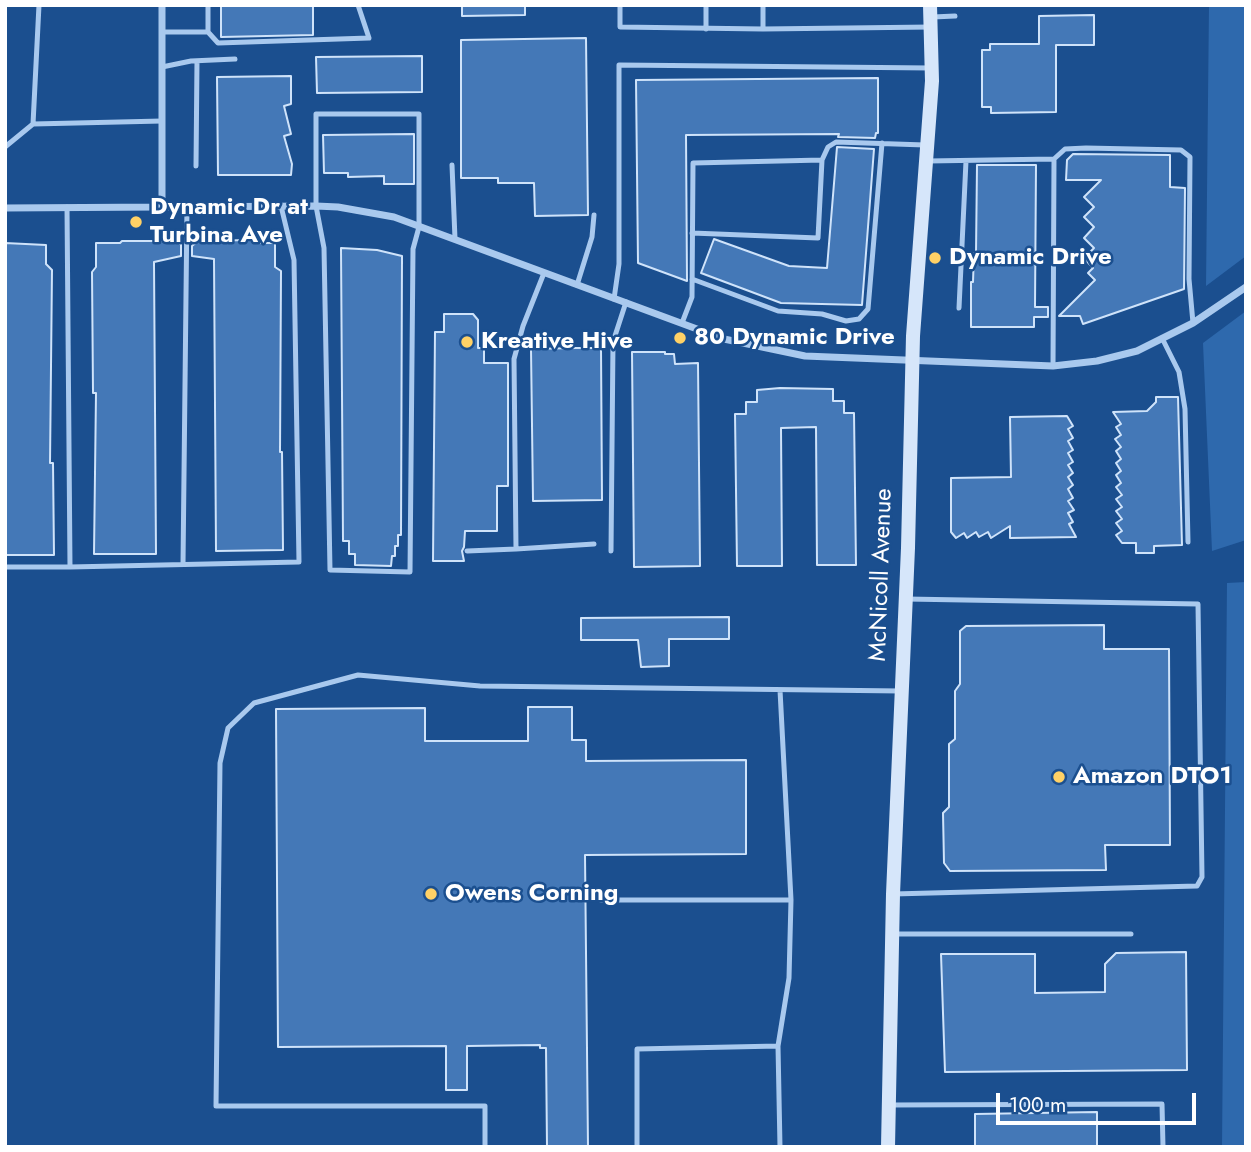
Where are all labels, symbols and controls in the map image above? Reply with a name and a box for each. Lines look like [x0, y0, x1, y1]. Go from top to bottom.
place label: Dynamic Dr at Turbina Ave [150, 194, 308, 250]
marker: Dynamic Dr at Turbina Ave [128, 214, 144, 230]
place label: Dynamic Drive [949, 244, 1112, 272]
marker: Dynamic Drive [927, 250, 943, 266]
place label: 80 Dynamic Drive [694, 324, 895, 352]
place label: Kreative Hive [481, 328, 633, 356]
marker: 80 Dynamic Drive [672, 330, 688, 346]
marker: Kreative Hive [459, 334, 475, 350]
street label: McNicoll Avenue [865, 488, 899, 662]
place label: Amazon DTO1 [1073, 763, 1232, 791]
marker: Amazon DTO1 [1051, 769, 1067, 785]
place label: Owens Corning [445, 880, 618, 908]
marker: Owens Corning [423, 886, 439, 902]
scale bar [999, 1078, 1198, 1122]
text: 100 m [1009, 1090, 1066, 1120]

